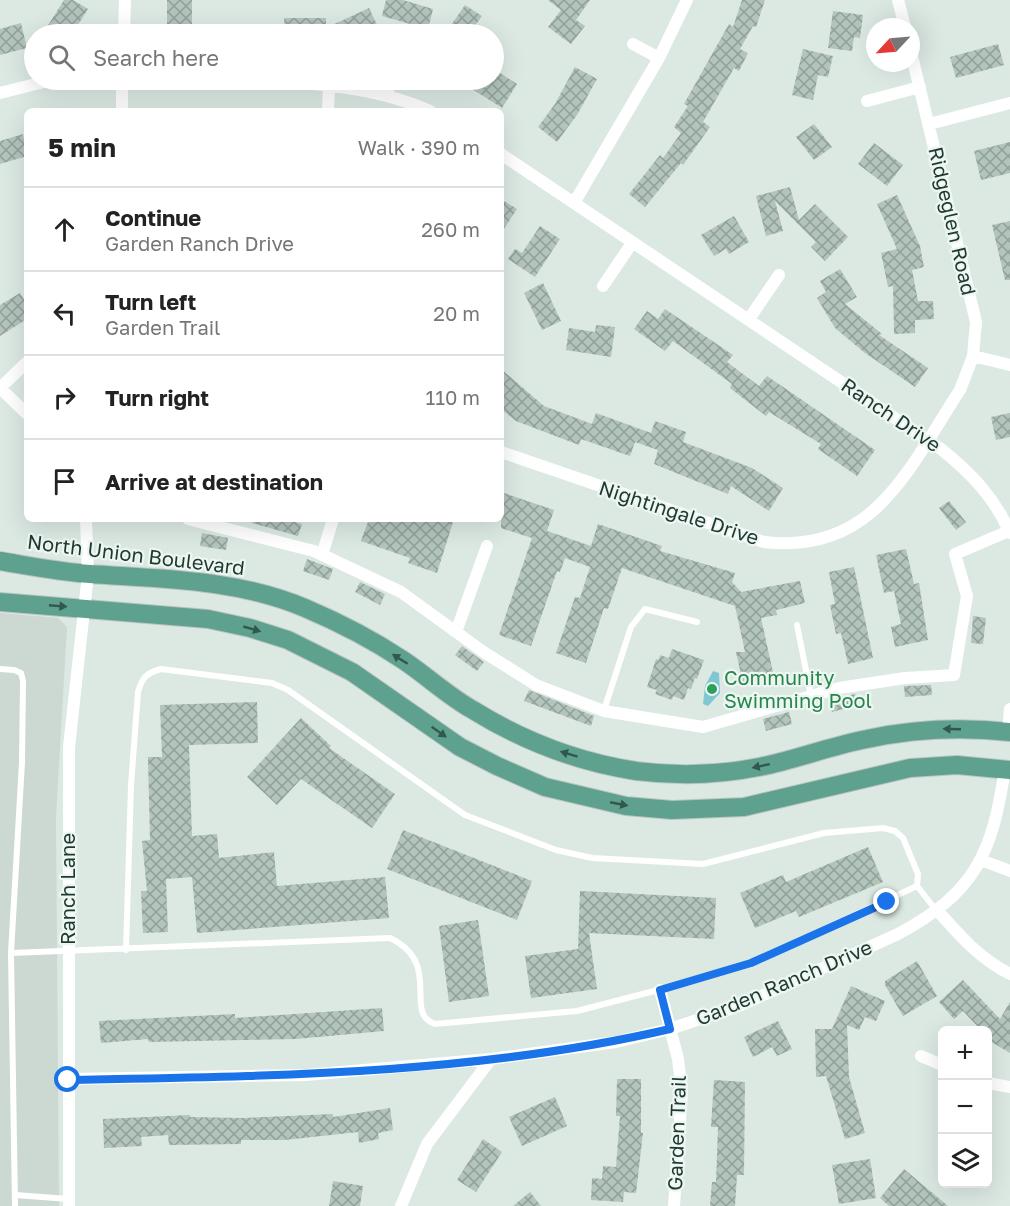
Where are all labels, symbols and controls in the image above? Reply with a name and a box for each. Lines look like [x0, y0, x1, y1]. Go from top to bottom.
north arrow [866, 18, 920, 72]
search box [24, 24, 504, 90]
icon: search [45, 41, 78, 74]
text: Search here [93, 44, 219, 71]
text: 5 min [48, 132, 116, 163]
text: Walk · 390 m [358, 135, 480, 159]
street label: Ridgeglen Road [924, 144, 982, 297]
text: Continue [105, 204, 201, 231]
icon: ahead [48, 213, 81, 246]
text: 260 m [421, 217, 480, 241]
text: Garden Ranch Drive [105, 231, 294, 255]
text: Turn left [105, 288, 196, 315]
icon: left [48, 297, 81, 330]
text: 20 m [433, 301, 480, 325]
text: Garden Trail [105, 315, 220, 339]
street label: Ranch Drive [837, 372, 946, 456]
icon: right [48, 381, 81, 414]
text: Turn right [105, 384, 209, 411]
text: 110 m [426, 385, 480, 409]
icon: arrive [48, 465, 81, 498]
text: Arrive at destination [105, 468, 323, 495]
street label: Nightingale Drive [596, 475, 762, 549]
street label: North Union Boulevard [26, 529, 246, 579]
one-way arrow [49, 601, 68, 611]
one-way arrow [243, 625, 261, 634]
one-way arrow [392, 653, 408, 664]
place label: Community Swimming Pool [724, 665, 872, 712]
marker: Community Swimming Pool [705, 682, 719, 696]
one-way arrow [942, 724, 961, 734]
one-way arrow [431, 726, 447, 738]
one-way arrow [560, 749, 578, 758]
one-way arrow [751, 762, 770, 771]
one-way arrow [610, 800, 629, 809]
street label: Ranch Lane [55, 833, 79, 945]
route end [873, 888, 899, 914]
street label: Garden Ranch Drive [692, 934, 875, 1030]
map controls [938, 1026, 992, 1188]
button: + [938, 1026, 992, 1080]
route start [54, 1066, 80, 1092]
street label: Garden Trail [662, 1075, 690, 1191]
button: − [938, 1080, 992, 1134]
button: layers [938, 1134, 992, 1188]

